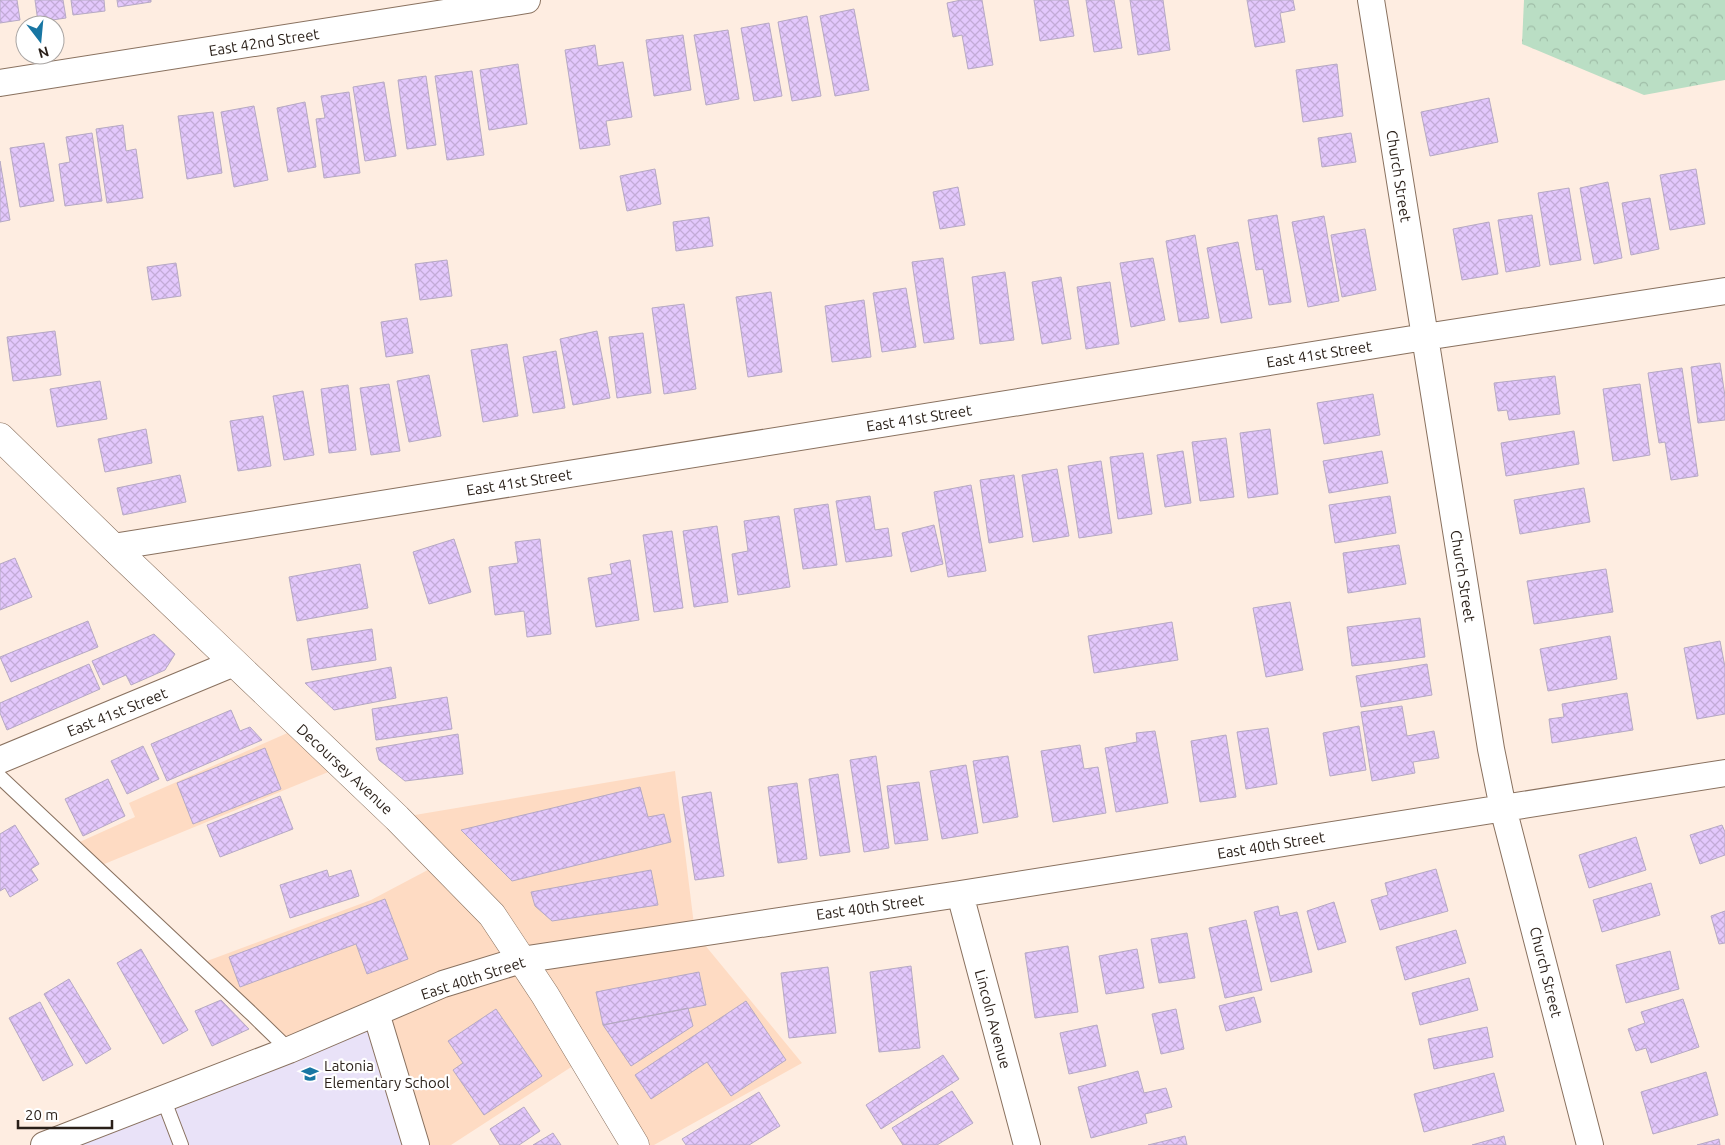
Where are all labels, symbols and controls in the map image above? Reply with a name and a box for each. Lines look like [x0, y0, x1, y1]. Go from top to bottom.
north arrow [15, 15, 65, 65]
street label: East 42nd Street [208, 25, 321, 59]
text: N [36, 43, 51, 62]
street label: Church Street [1383, 129, 1415, 223]
street label: East 41st Street [1265, 337, 1373, 371]
street label: East 41st Street [865, 401, 973, 435]
street label: East 41st Street [465, 465, 573, 499]
street label: Church Street [1447, 529, 1479, 623]
street label: East 41st Street [64, 684, 170, 740]
street label: Decoursey Avenue [294, 720, 396, 818]
street label: East 40th Street [1216, 828, 1326, 862]
street label: East 40th Street [815, 891, 925, 923]
street label: Church Street [1527, 925, 1566, 1019]
street label: East 40th Street [419, 953, 527, 1003]
street label: Lincoln Avenue [972, 968, 1014, 1070]
place label: Latonia Elementary School [324, 1057, 450, 1091]
school or university icon: Latonia Elementary School [300, 1064, 320, 1084]
scale bar [18, 1098, 111, 1130]
text: 20 m [25, 1106, 58, 1123]

